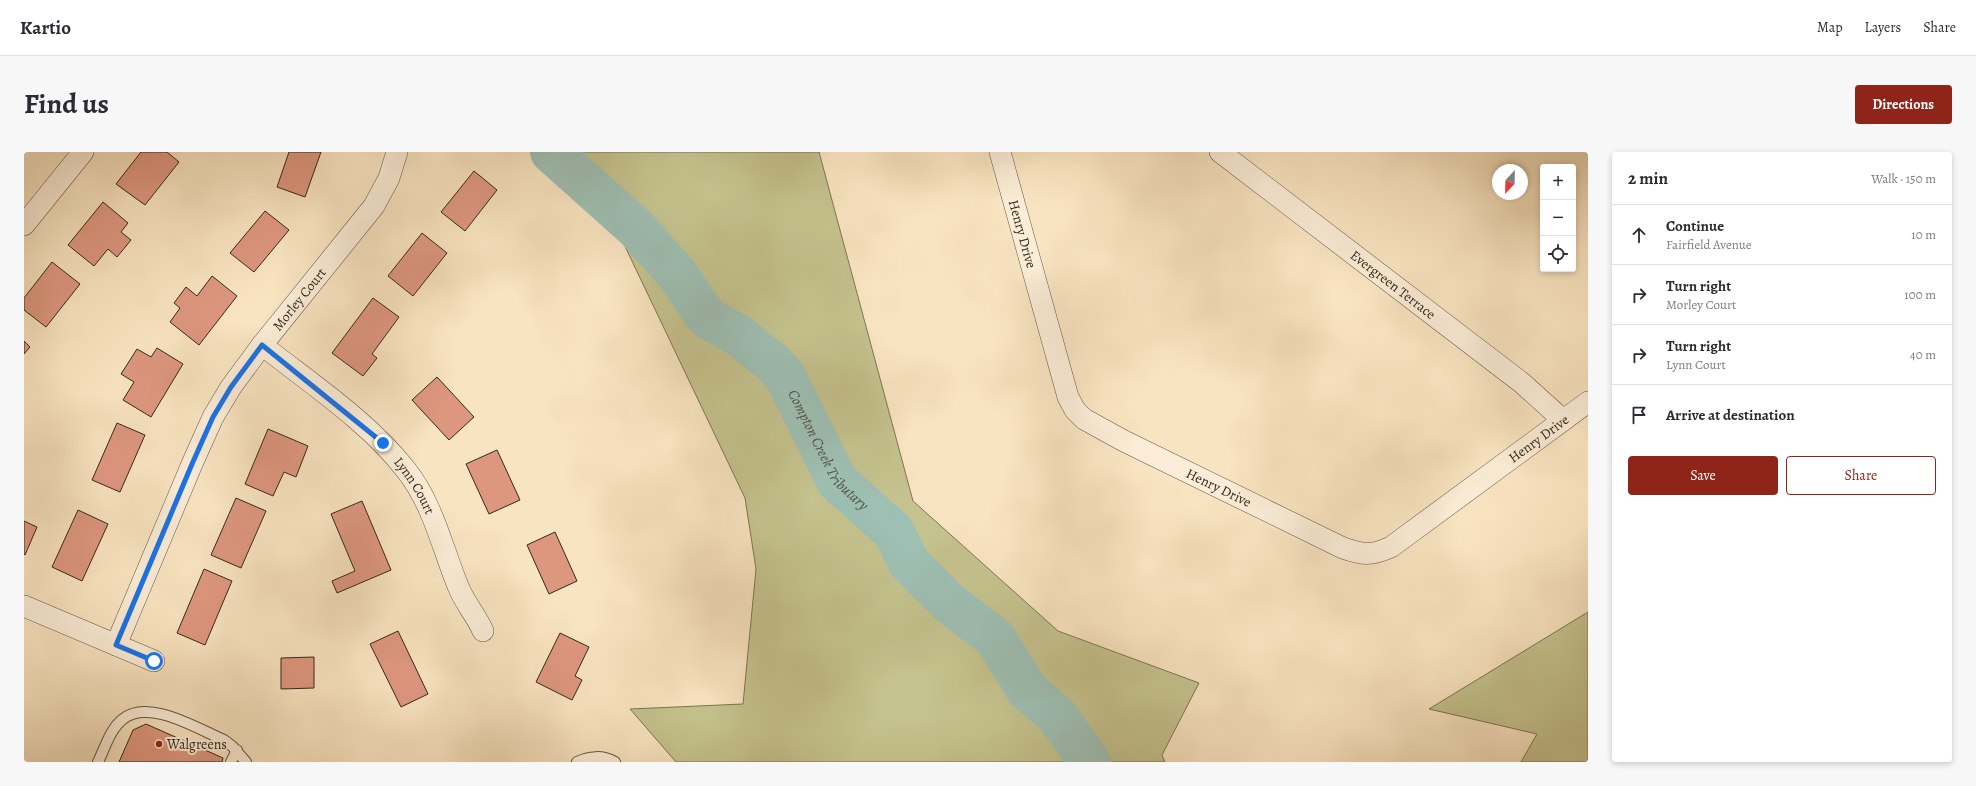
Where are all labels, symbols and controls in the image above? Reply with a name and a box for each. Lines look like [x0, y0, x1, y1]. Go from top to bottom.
text: Kartio [20, 15, 71, 41]
text: Map [1817, 18, 1843, 37]
text: Layers [1865, 18, 1901, 37]
text: Share [1923, 18, 1956, 37]
text: Find us [24, 85, 109, 123]
button: Directions [1855, 85, 1952, 124]
north arrow [1492, 164, 1528, 200]
map controls [1540, 164, 1576, 272]
button: + [1540, 164, 1576, 200]
text: 2 min [1628, 167, 1668, 190]
text: Walk · 150 m [1871, 170, 1936, 187]
street label: Henry Drive [1004, 197, 1041, 270]
button: − [1540, 200, 1576, 236]
text: Continue [1666, 216, 1724, 236]
icon: ahead [1628, 224, 1650, 246]
text: 10 m [1911, 226, 1936, 243]
button: locate [1540, 236, 1576, 272]
text: Fairfield Avenue [1666, 236, 1752, 253]
street label: Evergreen Terrace [1346, 246, 1440, 323]
street label: Morley Court [268, 263, 330, 334]
text: Turn right [1666, 276, 1731, 296]
icon: right [1628, 284, 1650, 306]
text: 100 m [1904, 286, 1936, 303]
text: Morley Court [1666, 296, 1736, 313]
text: Turn right [1666, 336, 1731, 356]
icon: right [1628, 344, 1650, 366]
text: 40 m [1910, 346, 1936, 363]
text: Lynn Court [1666, 356, 1726, 373]
water label: Compton Creek Tributary [783, 386, 874, 515]
icon: arrive [1628, 404, 1650, 426]
text: Arrive at destination [1666, 405, 1795, 425]
street label: Henry Drive [1505, 410, 1572, 467]
route end [374, 434, 392, 452]
street label: Lynn Court [390, 453, 440, 517]
button: Save [1628, 456, 1778, 495]
button: Share [1786, 456, 1936, 495]
street label: Henry Drive [1183, 463, 1255, 511]
route start [145, 652, 163, 670]
place label: Walgreens [166, 735, 227, 754]
marker: Walgreens [154, 739, 164, 749]

